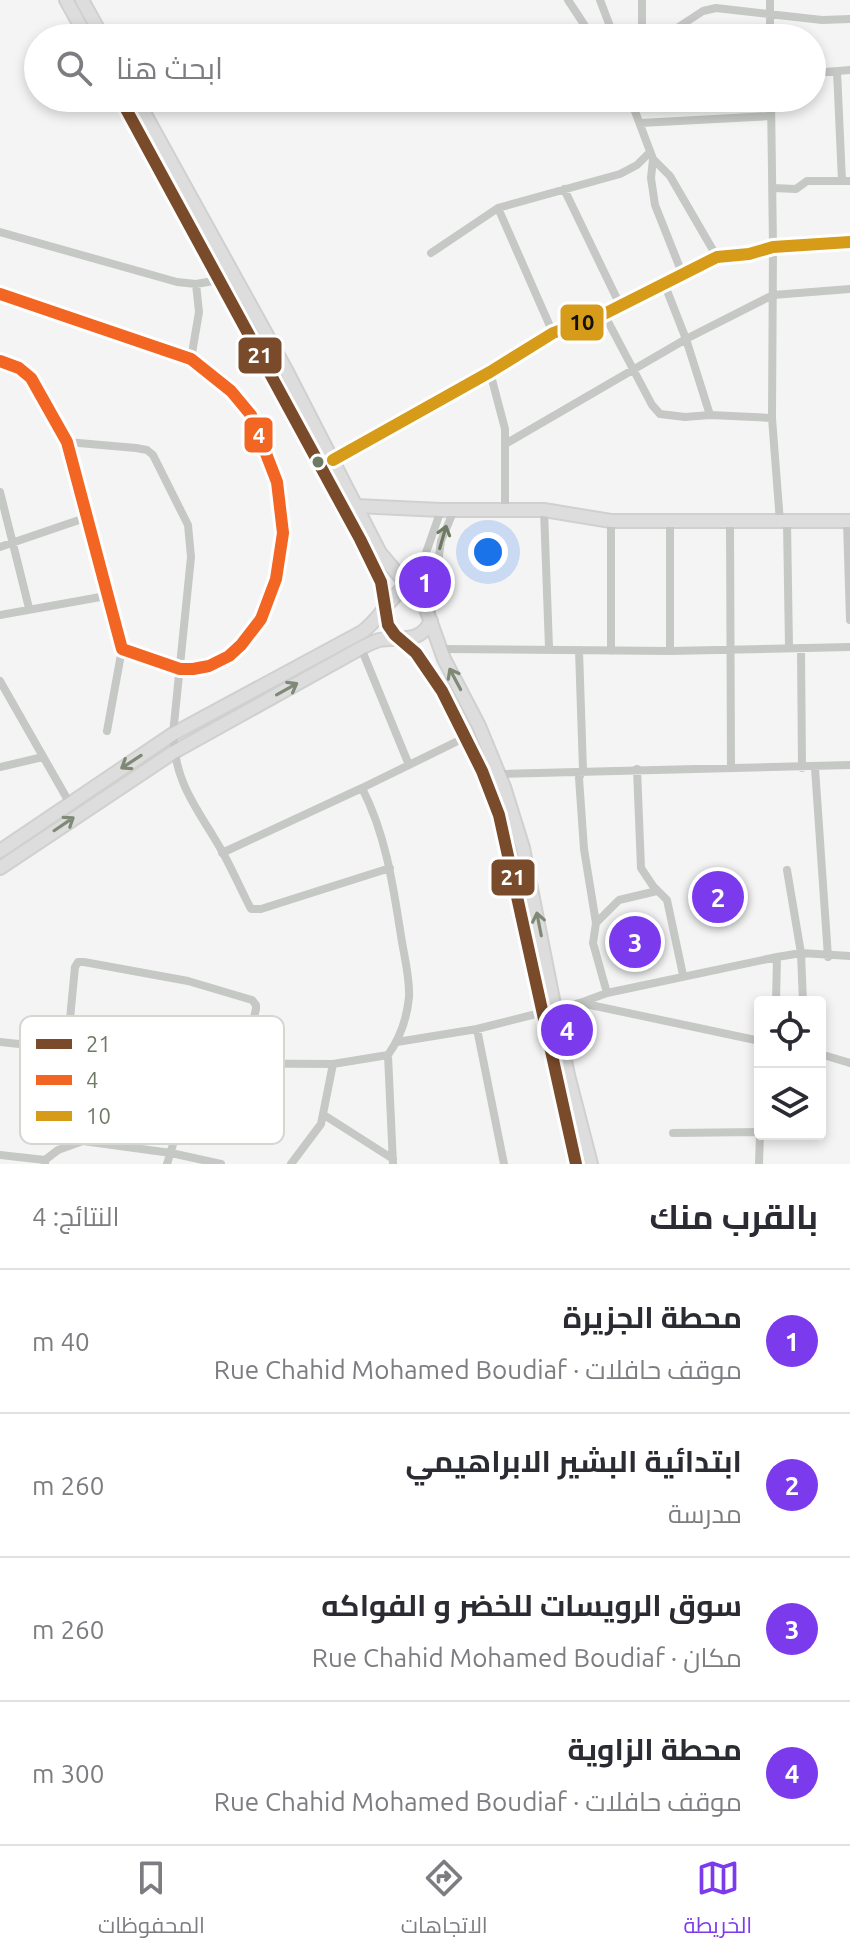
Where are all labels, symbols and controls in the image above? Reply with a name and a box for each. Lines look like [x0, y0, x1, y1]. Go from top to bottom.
search box [24, 24, 826, 112]
icon: search [52, 46, 96, 90]
text: ابحث هنا [116, 51, 223, 85]
line badge: 10 [559, 303, 605, 342]
text: 10 [570, 309, 594, 334]
line badge: 21 [237, 336, 283, 375]
text: 21 [248, 342, 272, 367]
line badge: 4 [243, 416, 274, 454]
text: 4 [253, 422, 265, 447]
unlabelled marker [310, 454, 326, 470]
one-way arrow [436, 525, 451, 551]
your location [468, 532, 508, 572]
pin: 1 [399, 552, 451, 612]
one-way arrow [446, 668, 462, 691]
one-way arrow [274, 681, 298, 697]
one-way arrow [120, 754, 143, 770]
one-way arrow [53, 816, 75, 832]
line badge: 21 [490, 858, 536, 897]
text: 21 [501, 864, 525, 889]
pin: 2 [692, 867, 744, 927]
one-way arrow [530, 911, 545, 937]
pin: 3 [609, 912, 661, 972]
map controls [754, 996, 826, 1140]
button: locate [754, 996, 826, 1068]
pin: 4 [541, 1000, 593, 1060]
legend [20, 1016, 284, 1144]
text: 21 [86, 1031, 111, 1056]
text: 4 [86, 1067, 98, 1092]
button: layers [754, 1068, 826, 1140]
text: 10 [86, 1103, 111, 1128]
text: بالقرب منك [650, 1197, 818, 1235]
text: النتائج: 4 [32, 1202, 119, 1231]
text: محطة الجزيرة [563, 1300, 742, 1334]
text: 40 m [32, 1327, 90, 1356]
text: 1 [785, 1327, 799, 1356]
text: موقف حافلات · Rue Chahid Mohamed Boudiaf [214, 1355, 742, 1384]
text: ابتدائية البشير الابراهيمي [406, 1444, 742, 1478]
text: 260 m [32, 1471, 104, 1500]
text: 2 [785, 1471, 799, 1500]
text: مدرسة [668, 1499, 742, 1528]
text: سوق الرويسات للخضر و الفواكه [321, 1588, 742, 1622]
text: 260 m [32, 1615, 104, 1644]
text: 3 [785, 1615, 799, 1644]
text: مكان · Rue Chahid Mohamed Boudiaf [312, 1643, 742, 1672]
text: محطة الزاوية [568, 1732, 742, 1766]
text: 300 m [32, 1759, 104, 1788]
text: 4 [785, 1759, 799, 1788]
text: موقف حافلات · Rue Chahid Mohamed Boudiaf [214, 1787, 742, 1816]
tab: المحفوظات [98, 1856, 205, 1946]
tab: الاتجاهات [401, 1856, 488, 1946]
tab: الخريطة [683, 1856, 752, 1946]

